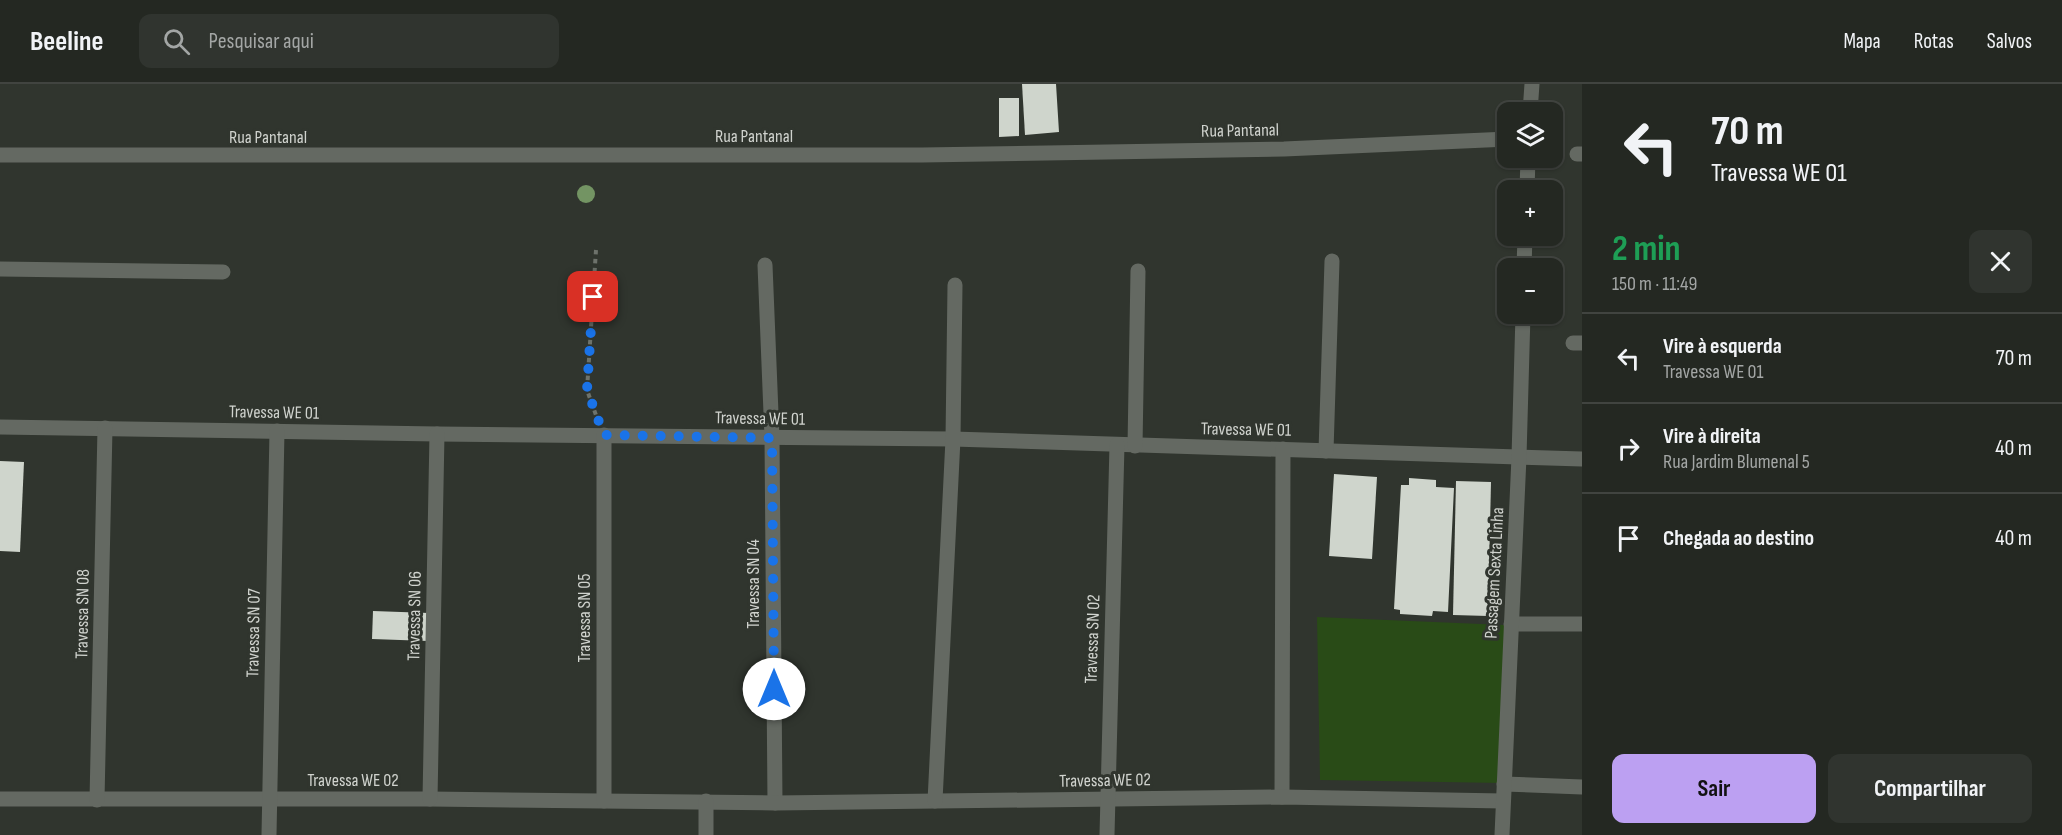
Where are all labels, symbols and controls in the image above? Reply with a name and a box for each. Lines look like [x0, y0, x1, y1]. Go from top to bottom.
search box [139, 14, 559, 68]
text: Beeline [30, 25, 103, 58]
icon: search [160, 25, 193, 58]
text: Pesquisar aqui [208, 28, 314, 55]
text: Mapa [1843, 29, 1881, 54]
text: Rotas [1914, 29, 1954, 54]
text: Salvos [1987, 29, 2032, 54]
map controls [1497, 102, 1563, 324]
button: layers [1497, 102, 1563, 168]
text: 70 m [1711, 106, 1784, 157]
icon: left [1612, 108, 1690, 186]
street label: Rua Pantanal [1201, 119, 1279, 142]
street label: Rua Pantanal [715, 126, 793, 147]
street label: Rua Pantanal [229, 127, 307, 148]
text: Travessa WE 01 [1711, 157, 1847, 189]
button: + [1497, 180, 1563, 246]
text: 2 min [1612, 228, 1681, 271]
button: close [1969, 230, 2032, 293]
button: − [1497, 258, 1563, 324]
pin [567, 271, 618, 322]
text: 150 m · 11:49 [1612, 272, 1697, 296]
icon: arrive [576, 280, 609, 313]
text: Vire à esquerda [1663, 333, 1782, 360]
icon: left [1612, 342, 1645, 375]
text: 70 m [1996, 345, 2032, 372]
text: Travessa WE 01 [1663, 360, 1764, 384]
street label: Travessa WE 01 [229, 401, 320, 424]
street label: Travessa WE 01 [715, 407, 806, 430]
street label: Travessa WE 01 [1201, 418, 1292, 441]
text: Vire à direita [1663, 423, 1761, 450]
icon: right [1612, 432, 1645, 465]
text: 40 m [1995, 435, 2032, 462]
text: Rua Jardim Blumenal 5 [1663, 450, 1810, 474]
street label: Passagem Sexta Linha [1481, 507, 1508, 639]
icon: arrive [1612, 522, 1645, 555]
text: Chegada ao destino [1663, 525, 1814, 552]
text: 40 m [1995, 525, 2032, 552]
street label: Travessa SN 04 [743, 539, 764, 629]
street label: Travessa SN 08 [71, 569, 94, 659]
street label: Travessa SN 06 [403, 571, 426, 661]
street label: Travessa SN 05 [574, 573, 595, 663]
street label: Travessa SN 07 [242, 587, 265, 678]
street label: Travessa SN 02 [1080, 594, 1105, 684]
position arrow [742, 657, 806, 721]
button: Sair [1612, 754, 1816, 823]
button: Compartilhar [1828, 754, 2032, 823]
street label: Travessa WE 02 [1059, 769, 1151, 792]
street label: Travessa WE 02 [307, 770, 399, 791]

